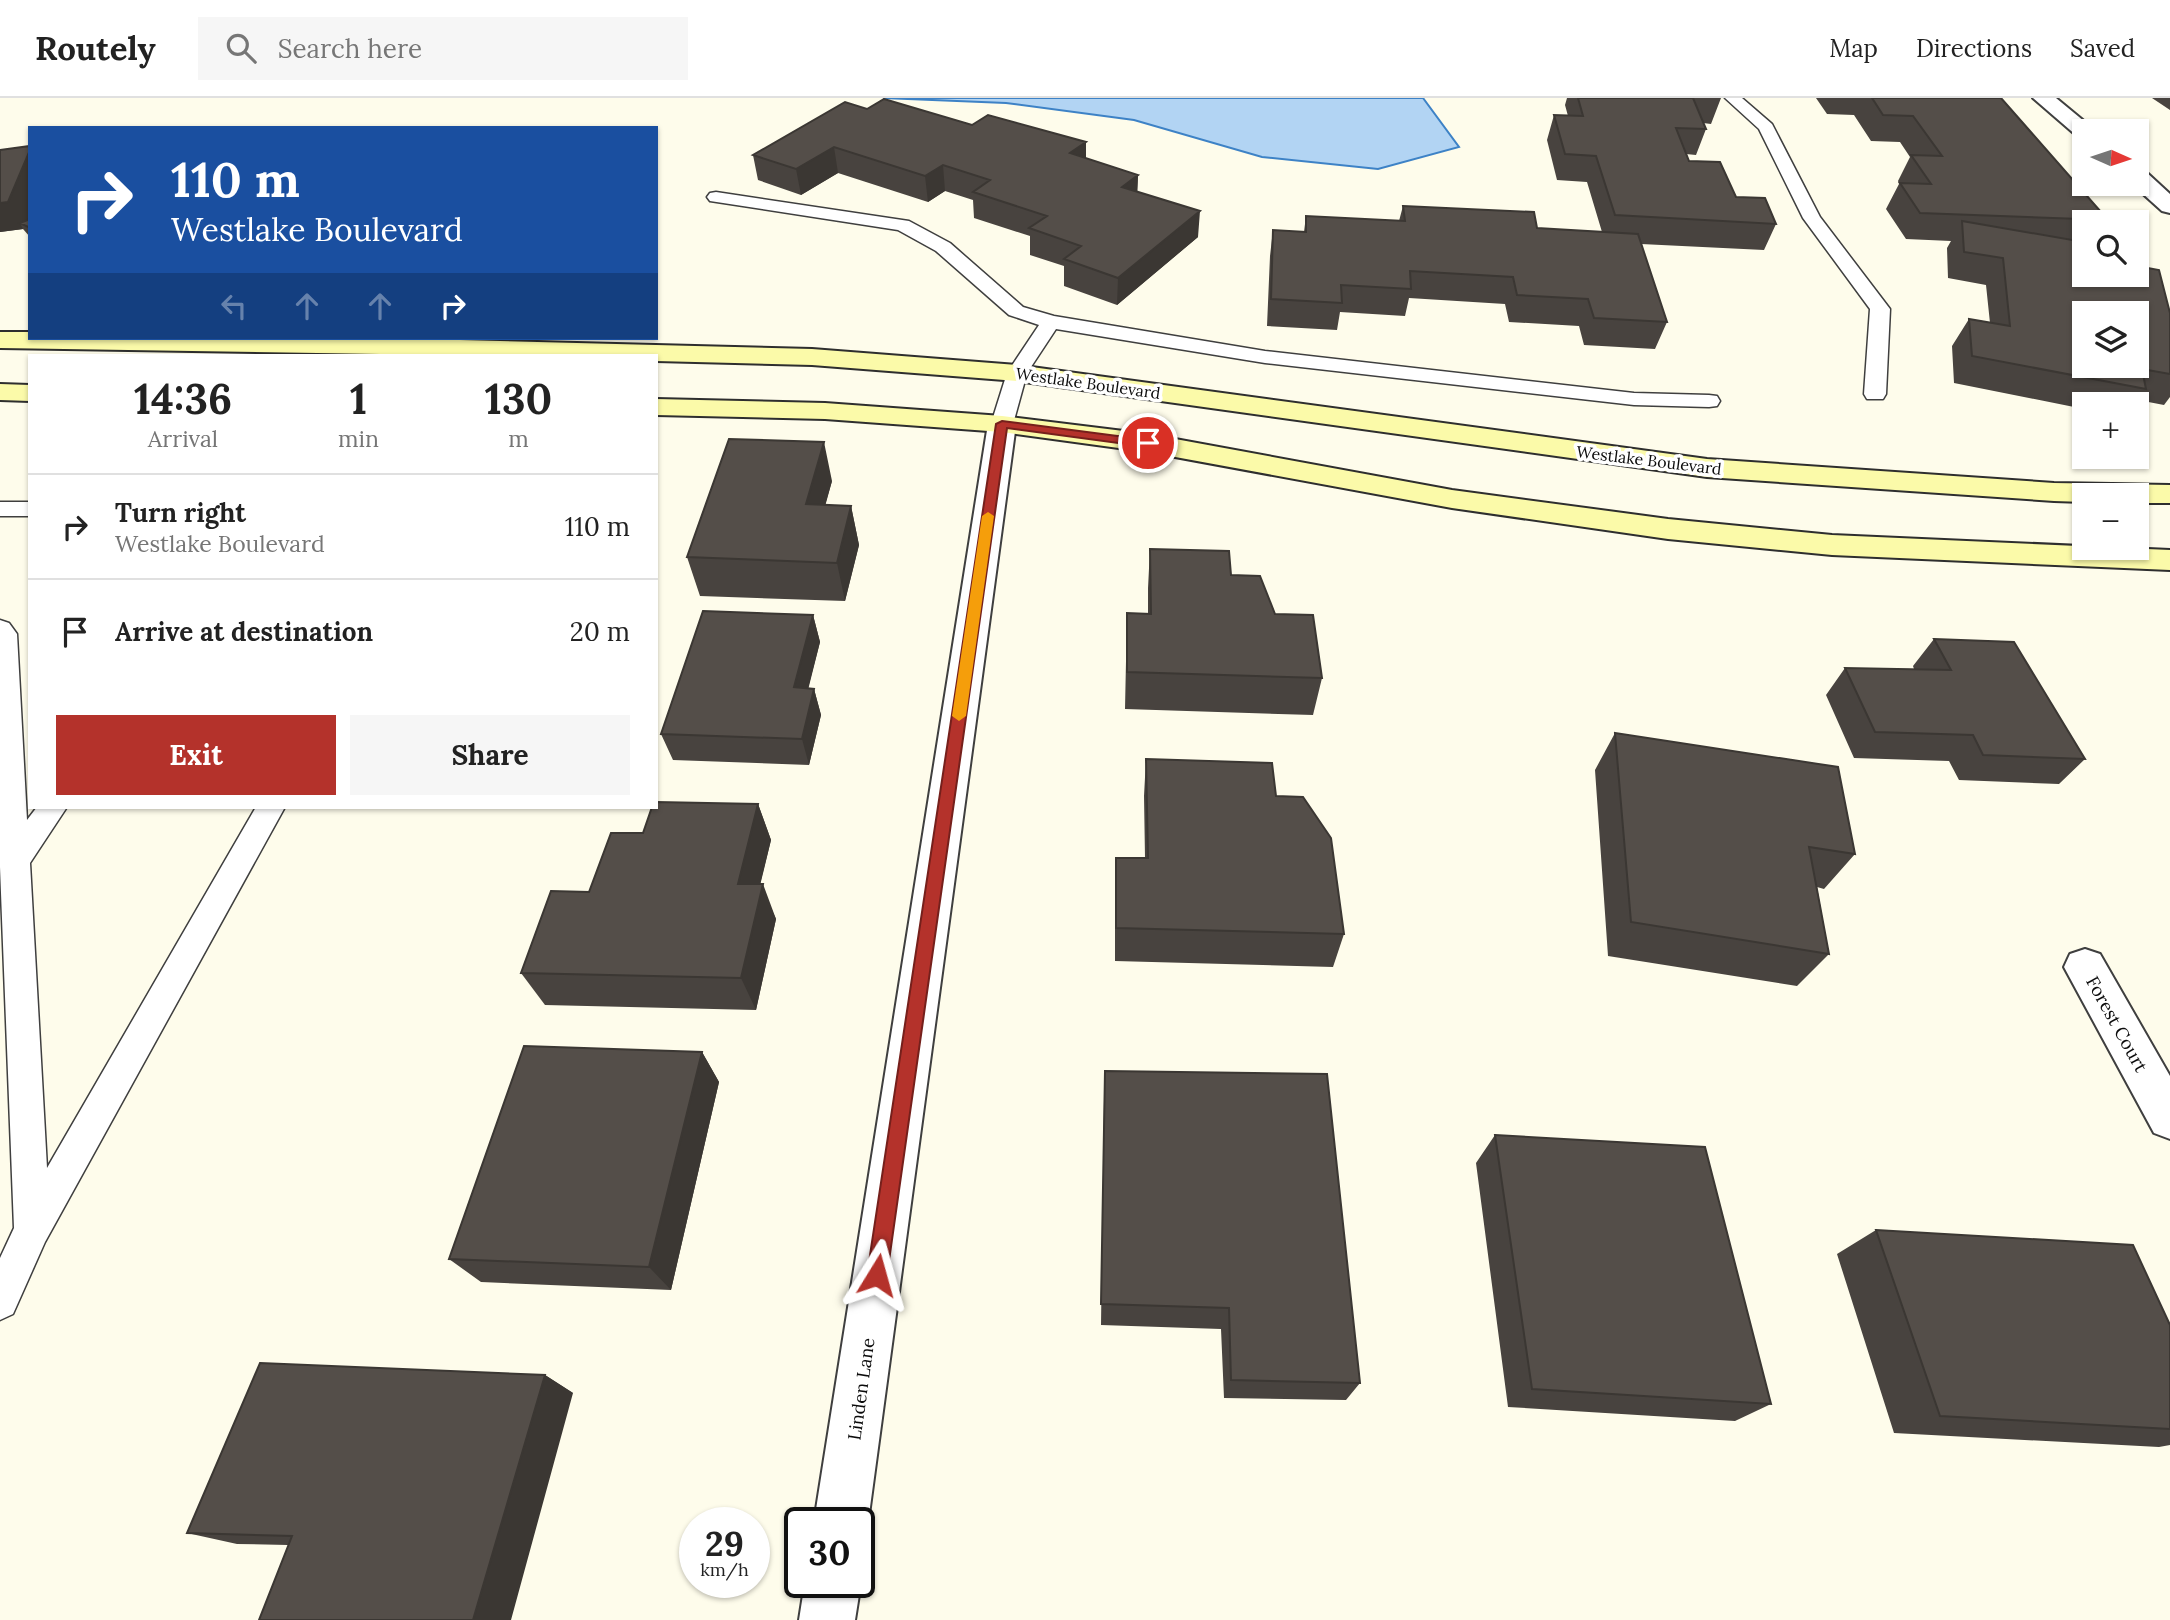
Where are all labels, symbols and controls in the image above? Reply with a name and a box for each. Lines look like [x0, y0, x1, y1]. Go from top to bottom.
search box [198, 17, 688, 80]
text: Routely [35, 27, 156, 69]
icon: search [222, 29, 260, 67]
text: Search here [278, 32, 422, 65]
text: Map [1829, 33, 1878, 64]
text: Directions [1916, 33, 2032, 64]
text: Saved [2070, 33, 2135, 64]
north arrow [2072, 119, 2149, 196]
map controls [2072, 119, 2149, 560]
text: 110 m [171, 148, 300, 210]
icon: right [56, 154, 147, 245]
text: Westlake Boulevard [171, 209, 463, 250]
button: search [2072, 210, 2149, 287]
icon: left [215, 287, 253, 325]
icon: ahead [288, 287, 326, 325]
icon: ahead [361, 287, 399, 325]
icon: right [434, 287, 472, 325]
button: layers [2072, 301, 2149, 378]
street label: Westlake Boulevard [1014, 363, 1162, 403]
text: 14:36 [134, 372, 232, 426]
text: 1 [350, 372, 367, 426]
text: 130 [485, 372, 552, 426]
button: + [2072, 392, 2149, 469]
pin [1118, 413, 1178, 473]
text: Arrival [148, 424, 218, 453]
text: min [338, 424, 379, 453]
text: m [508, 424, 529, 453]
icon: arrive [1129, 424, 1167, 462]
street label: Westlake Boulevard [1575, 441, 1723, 479]
button: − [2072, 483, 2149, 560]
text: Turn right [115, 496, 246, 529]
icon: right [56, 508, 94, 546]
text: 110 m [565, 510, 630, 543]
text: Westlake Boulevard [115, 529, 325, 558]
icon: arrive [56, 613, 94, 651]
text: Arrive at destination [115, 615, 373, 648]
text: 20 m [570, 615, 630, 648]
button: Exit [56, 715, 336, 795]
button: Share [350, 715, 630, 795]
street label: Forest Court [2081, 972, 2153, 1076]
position arrow [840, 1238, 914, 1312]
street label: Linden Lane [842, 1336, 880, 1442]
speed limit sign: 30 [784, 1507, 875, 1598]
text: 29 [705, 1521, 744, 1566]
text: km/h [700, 1558, 749, 1581]

